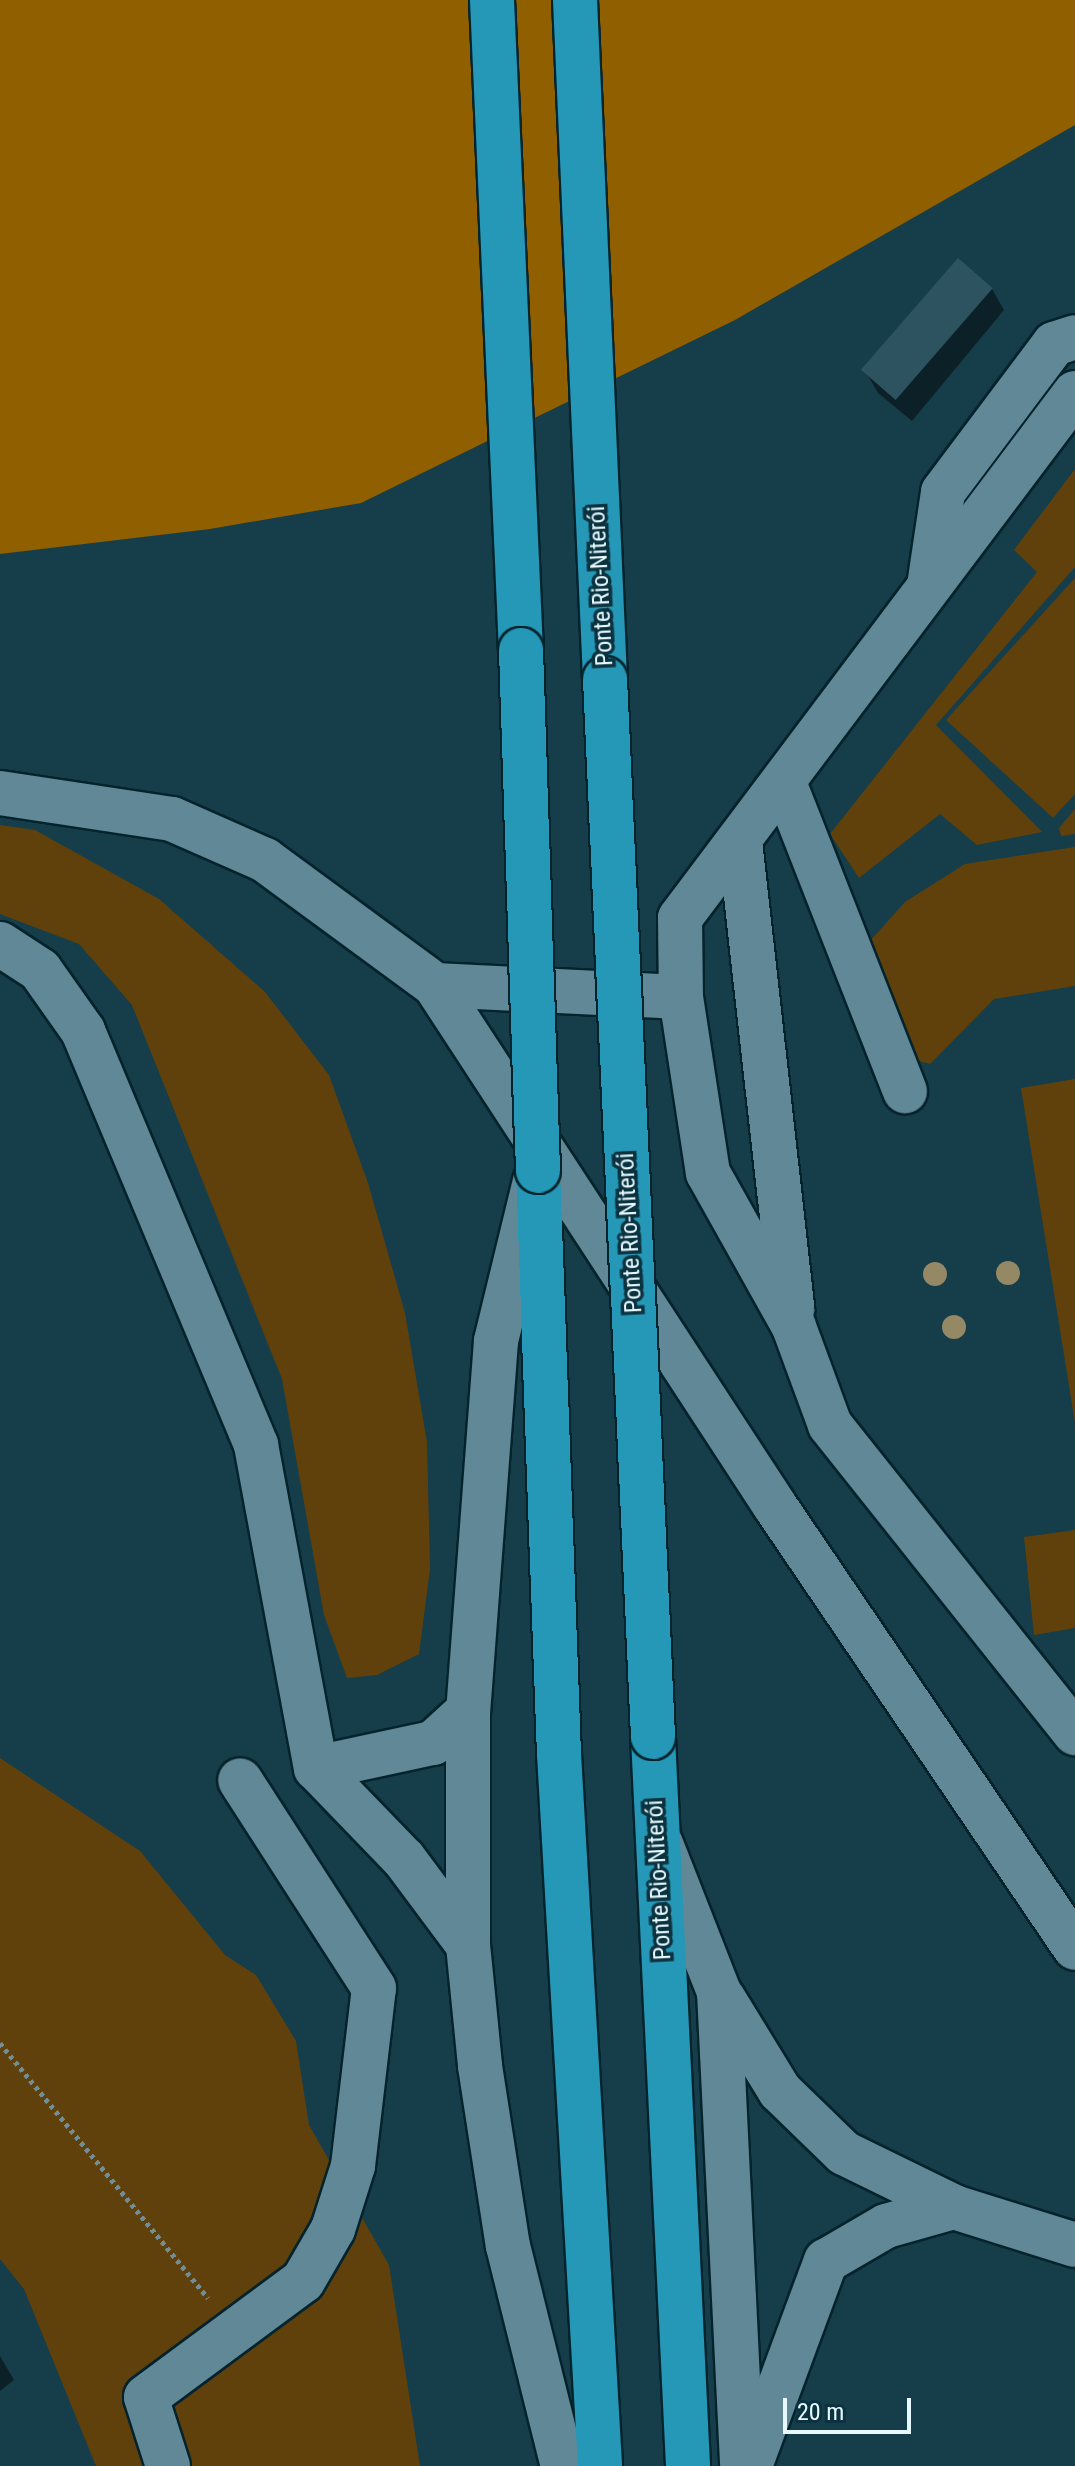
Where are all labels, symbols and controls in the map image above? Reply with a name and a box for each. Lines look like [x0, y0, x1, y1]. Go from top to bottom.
street label: Ponte Rio-Niterói [582, 505, 620, 667]
street label: Ponte Rio-Niterói [611, 1152, 649, 1314]
street label: Ponte Rio-Niterói [640, 1799, 678, 1961]
scale bar [787, 2382, 915, 2432]
text: 20 m [797, 2398, 844, 2426]

